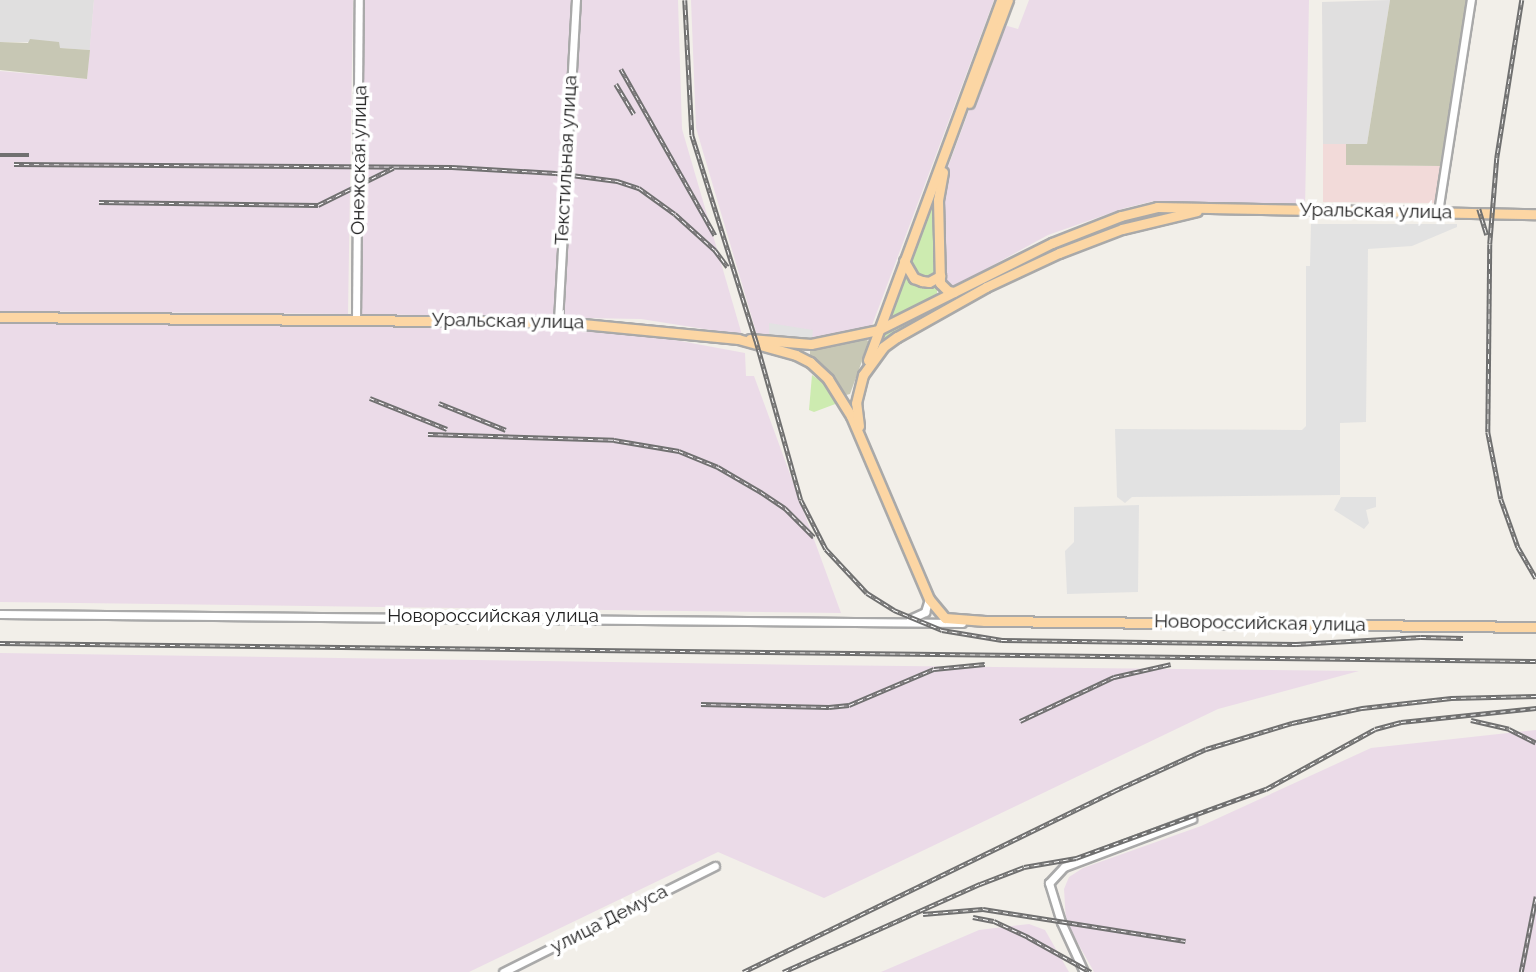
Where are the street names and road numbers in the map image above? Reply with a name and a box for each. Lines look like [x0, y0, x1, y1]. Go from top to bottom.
street label: Текстильная улица [550, 74, 582, 246]
street label: Онежская улица [346, 85, 372, 235]
street label: Уральская улица [1299, 198, 1453, 224]
street label: Уральская улица [431, 308, 585, 334]
street label: Новороссийская улица [387, 605, 599, 627]
street label: Новороссийская улица [1154, 610, 1366, 636]
street label: улица Демуса [547, 880, 671, 958]

